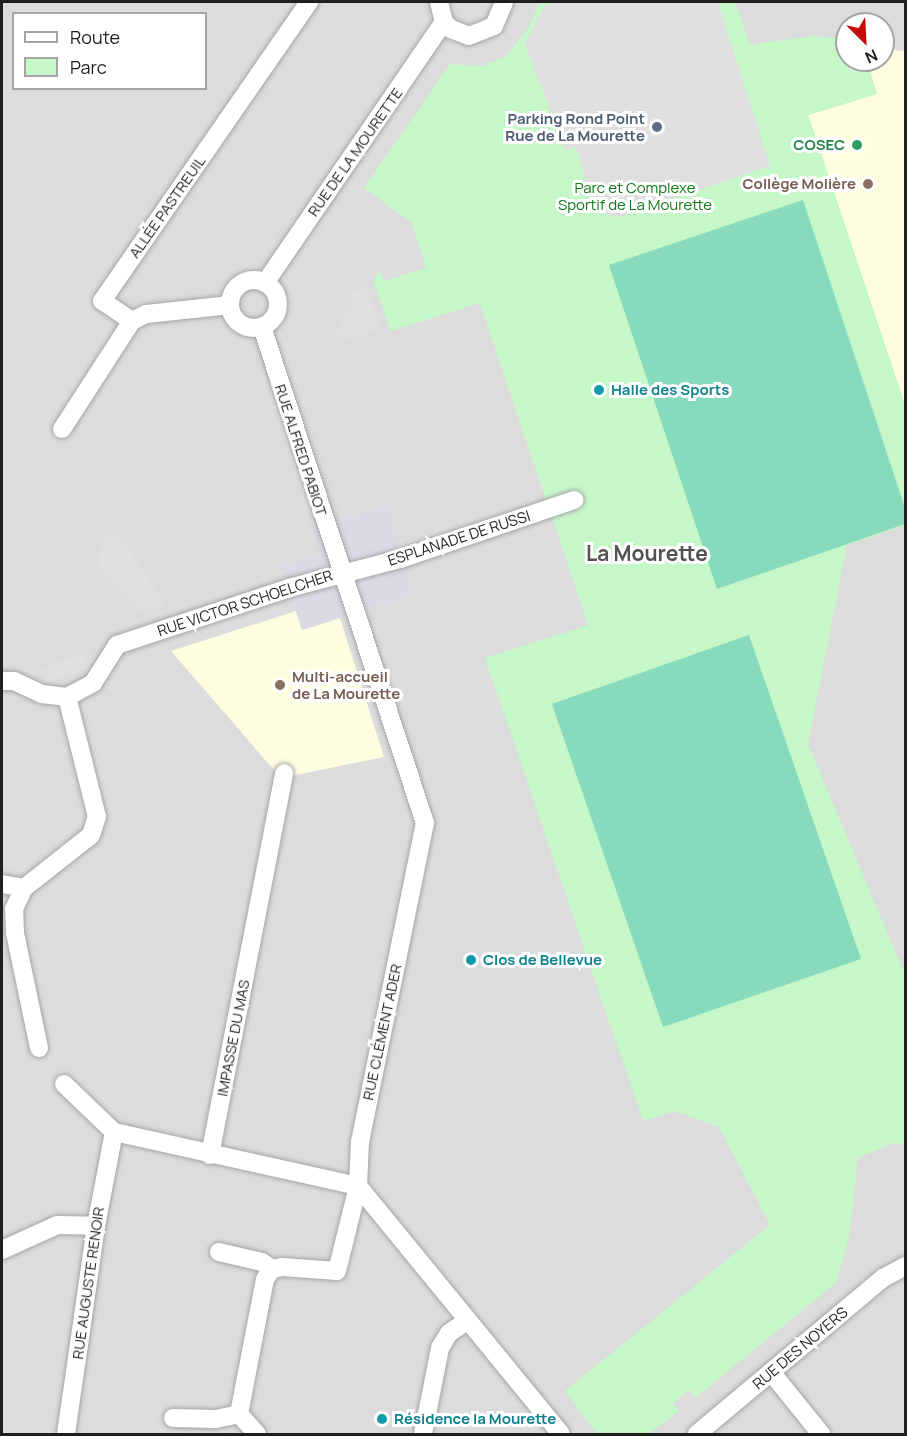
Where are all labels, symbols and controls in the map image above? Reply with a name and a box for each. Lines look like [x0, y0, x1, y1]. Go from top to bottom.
legend [12, 12, 207, 90]
north arrow [835, 12, 895, 72]
text: Route [70, 25, 120, 49]
text: N [862, 44, 881, 69]
text: Parc [70, 55, 107, 79]
street label: RUE DE LA MOURETTE [304, 84, 406, 220]
place label: Parking Rond Point Rue de La Mourette [505, 109, 645, 144]
marker: Parking Rond Point Rue de La Mourette [650, 120, 664, 134]
place label: COSEC [793, 136, 845, 154]
marker: COSEC [850, 138, 864, 152]
street label: ALLÉE PASTREUIL [125, 153, 209, 261]
place label: Collège Molière [743, 175, 856, 193]
marker: Collège Molière [861, 177, 875, 191]
park label: Parc et Complexe Sportif de La Mourette [558, 178, 712, 213]
place label: Halle des Sports [611, 381, 729, 399]
street label: RUE ALFRED PABIOT [271, 382, 331, 518]
marker: Halle des Sports [592, 383, 606, 397]
street label: ESPLANADE DE RUSSI [386, 507, 532, 569]
district label: La Mourette [586, 540, 708, 566]
street label: RUE VICTOR SCHOELCHER [155, 566, 335, 640]
place label: Multi-accueil de La Mourette [292, 667, 400, 702]
marker: Multi-accueil de La Mourette [273, 678, 287, 692]
place label: Clos de Bellevue [483, 951, 602, 969]
marker: Clos de Bellevue [464, 953, 478, 967]
street label: RUE CLÉMENT ADER [359, 962, 405, 1102]
street label: IMPASSE DU MAS [213, 978, 253, 1098]
street label: RUE AUGUSTE RENOIR [68, 1206, 108, 1360]
street label: RUE DES NOYERS [749, 1303, 851, 1393]
place label: Résidence la Mourette [394, 1410, 556, 1428]
marker: Résidence la Mourette [375, 1412, 389, 1426]

